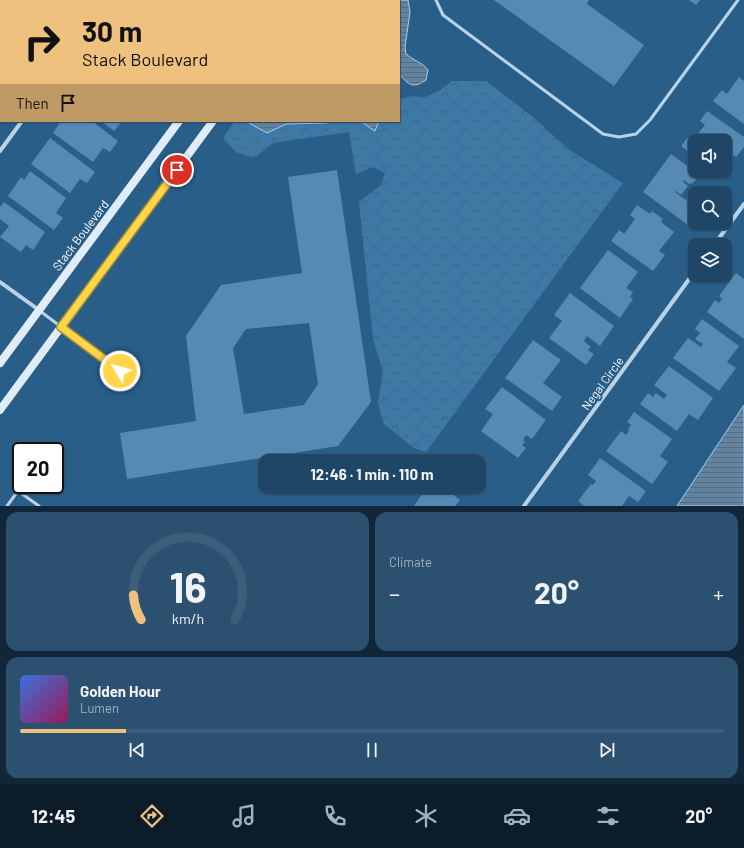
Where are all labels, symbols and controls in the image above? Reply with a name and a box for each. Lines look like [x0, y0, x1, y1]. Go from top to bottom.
text: 30 m [82, 14, 142, 48]
icon: right [16, 16, 68, 68]
text: Stack Boulevard [82, 48, 208, 70]
icon: arrive [57, 92, 79, 114]
text: Then [16, 94, 49, 112]
map controls [688, 134, 732, 282]
button: sound [688, 134, 732, 178]
pin [160, 153, 194, 187]
icon: arrive [166, 159, 188, 181]
button: search [688, 186, 732, 230]
street label: Stack Boulevard [49, 197, 111, 273]
button: layers [688, 238, 732, 282]
position arrow [99, 350, 141, 392]
street label: Negal Circle [578, 354, 626, 412]
speed limit sign: 20 [12, 442, 64, 494]
text: 12:46 · 1 min · 110 m [310, 465, 434, 483]
text: Climate [389, 554, 432, 570]
text: 16 [169, 560, 206, 610]
text: 20° [534, 574, 579, 610]
text: − [389, 580, 400, 606]
text: + [713, 580, 724, 606]
text: km/h [171, 609, 204, 626]
text: Golden Hour [80, 682, 161, 700]
text: Lumen [80, 700, 119, 716]
icon: previous [126, 739, 148, 761]
icon: pause [361, 739, 383, 761]
icon: next [596, 739, 618, 761]
icon: directions [138, 802, 166, 830]
icon: music [230, 802, 258, 830]
icon: phone [321, 802, 349, 830]
icon: climate [412, 802, 440, 830]
icon: car [503, 802, 531, 830]
icon: filters [594, 802, 622, 830]
text: 12:45 [32, 805, 75, 827]
text: 20° [685, 805, 712, 827]

